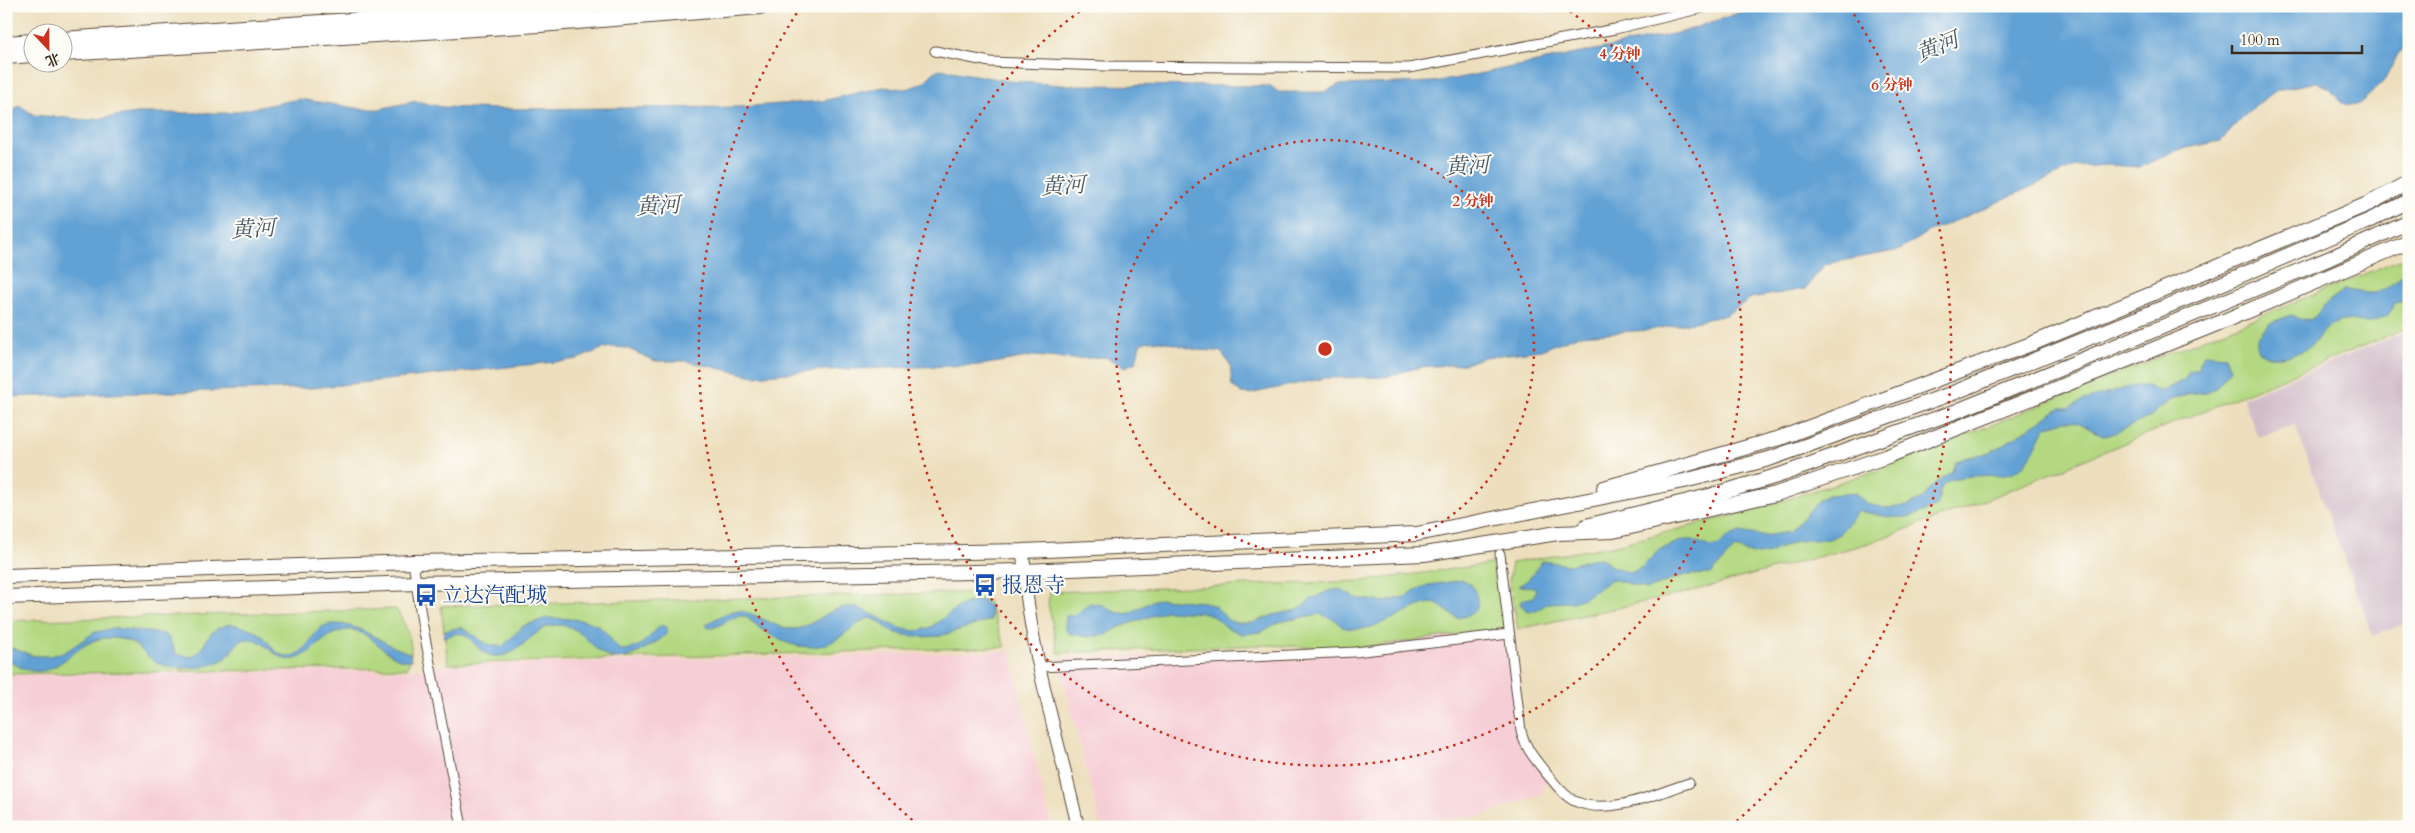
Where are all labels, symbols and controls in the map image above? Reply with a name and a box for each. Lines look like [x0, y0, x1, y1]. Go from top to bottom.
north arrow [22, 22, 72, 72]
scale bar [2232, 22, 2362, 54]
water label: 黄河 [1911, 23, 1967, 69]
text: 100 m [2240, 30, 2280, 50]
text: 4 分钟 [1599, 44, 1641, 64]
text: 北 [43, 48, 63, 71]
text: 6 分钟 [1871, 75, 1913, 95]
water label: 黄河 [1444, 150, 1494, 182]
water label: 黄河 [1040, 170, 1090, 202]
water label: 黄河 [635, 190, 685, 222]
text: 2 分钟 [1452, 191, 1494, 211]
water label: 黄河 [230, 213, 280, 245]
centre of rings [1316, 340, 1334, 358]
place label: 报恩寺 [1002, 571, 1065, 600]
bus stop icon: 报恩寺 [972, 572, 998, 598]
place label: 立达汽配城 [442, 581, 547, 610]
bus stop icon: 立达汽配城 [413, 582, 439, 608]

